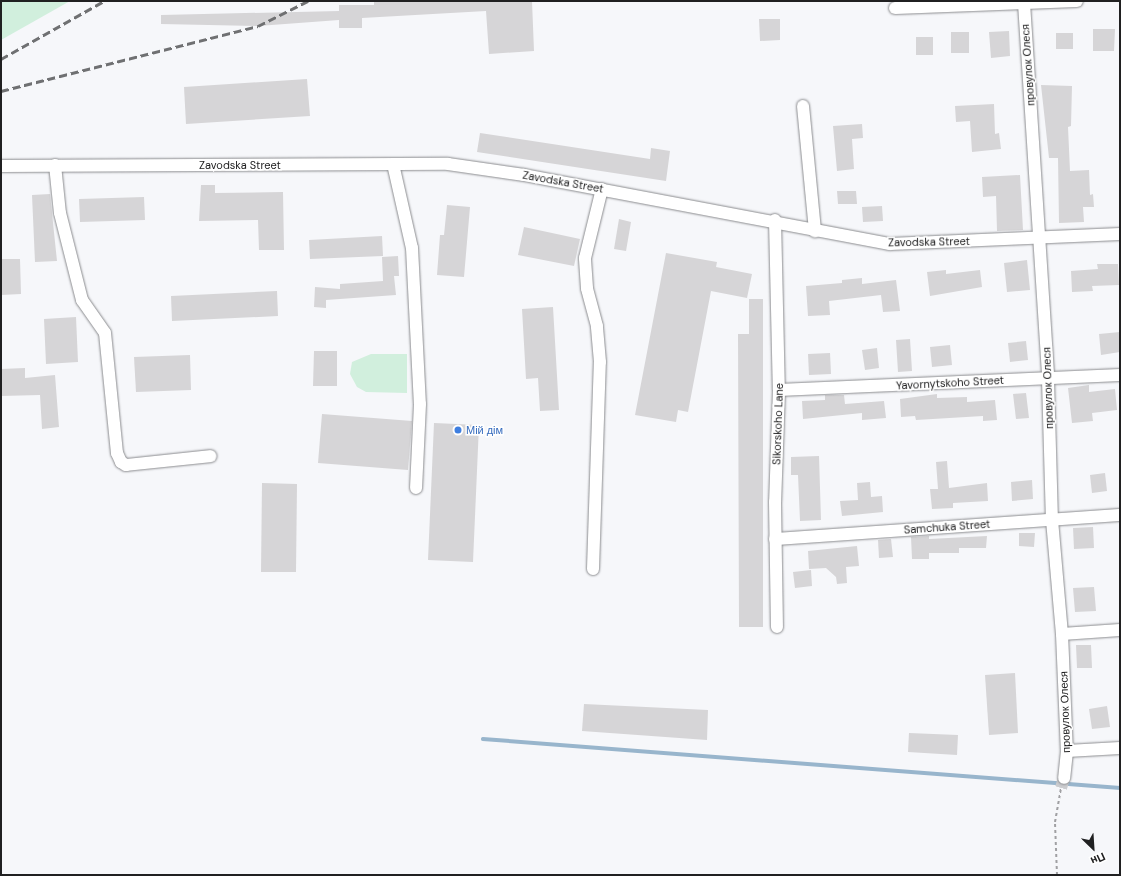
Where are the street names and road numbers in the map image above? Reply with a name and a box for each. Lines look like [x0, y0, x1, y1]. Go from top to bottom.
street label: провулок Олеся [1019, 24, 1037, 106]
street label: Zavodska Street [199, 158, 281, 172]
street label: Zavodska Street [522, 168, 604, 196]
street label: Zavodska Street [888, 235, 970, 249]
street label: провулок Олеся [1040, 347, 1056, 429]
street label: Yavornytskoho Street [896, 374, 1004, 392]
street label: Sikorskoho Lane [770, 383, 786, 465]
street label: Samchuka Street [903, 517, 991, 537]
street label: провулок Олеся [1057, 671, 1073, 753]

